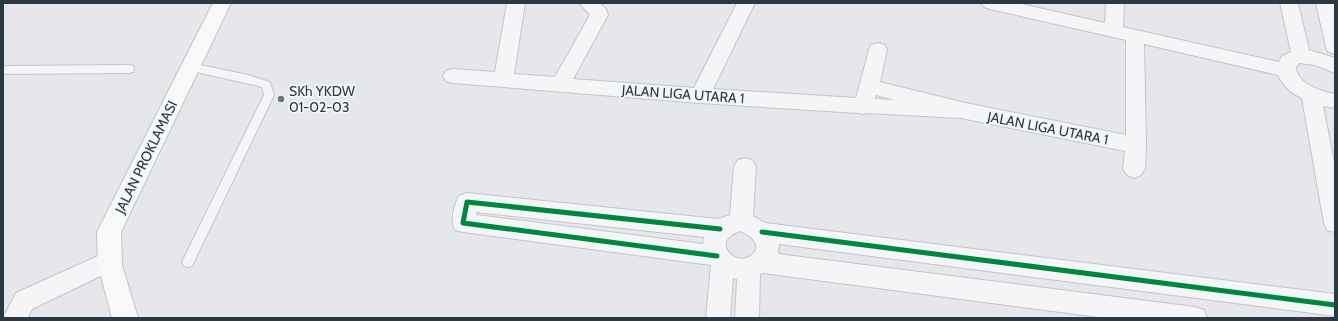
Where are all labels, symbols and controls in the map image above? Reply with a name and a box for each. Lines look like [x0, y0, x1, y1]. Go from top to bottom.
street label: JALAN LIGA UTARA 1 [620, 81, 745, 107]
place label: SKh YKDW 01-02-03 [289, 82, 356, 116]
marker: SKh YKDW 01-02-03 [276, 94, 286, 104]
street label: JALAN PROKLAMASI [110, 98, 181, 217]
street label: JALAN LIGA UTARA 1 [985, 107, 1110, 149]

